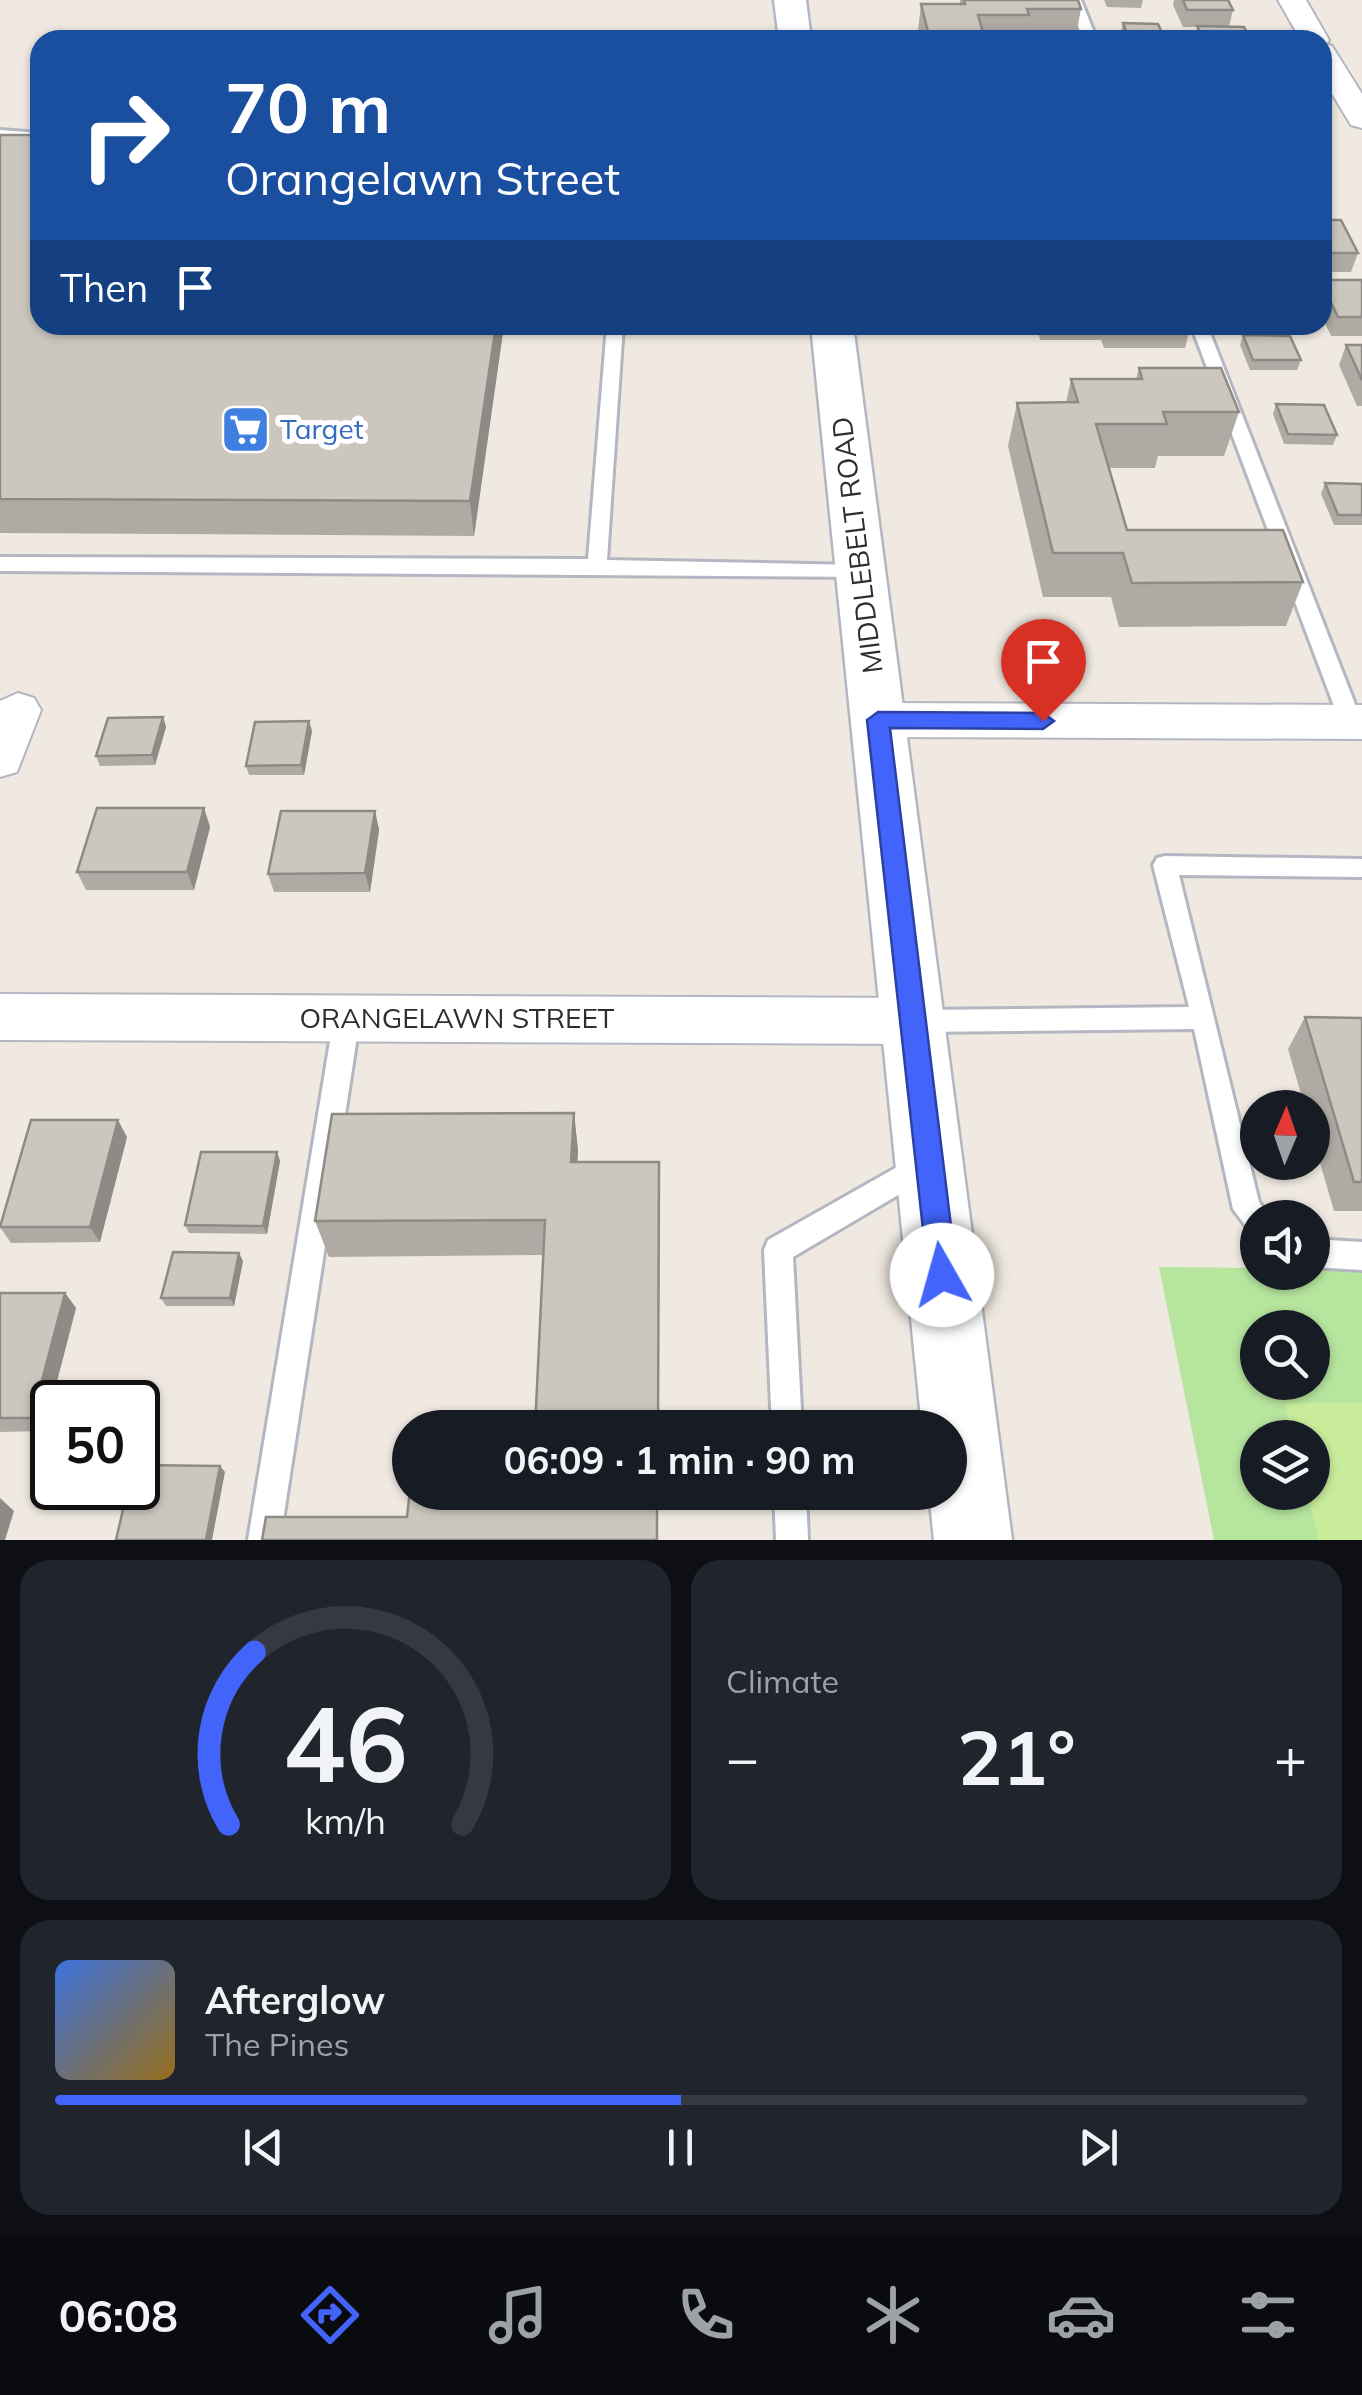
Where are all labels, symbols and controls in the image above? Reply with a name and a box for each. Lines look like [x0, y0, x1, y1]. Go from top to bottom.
text: 70 m [225, 63, 391, 151]
icon: right [60, 70, 190, 200]
text: Orangelawn Street [225, 150, 620, 206]
icon: arrive [168, 260, 223, 315]
text: Then [60, 264, 148, 312]
supermarket icon: Target [219, 403, 271, 455]
place label: Target [280, 411, 364, 446]
street label: MIDDLEBELT ROAD [823, 415, 890, 675]
pin [1001, 619, 1086, 722]
icon: arrive [1016, 634, 1071, 689]
street label: ORANGELAWN STREET [300, 1000, 615, 1035]
north arrow [1240, 1090, 1330, 1180]
map controls [1240, 1090, 1330, 1510]
button: sound [1240, 1200, 1330, 1290]
position arrow [890, 1223, 994, 1327]
button: search [1240, 1310, 1330, 1400]
speed limit sign: 50 [30, 1380, 160, 1510]
button: layers [1240, 1420, 1330, 1510]
text: 06:09 · 1 min · 90 m [504, 1436, 855, 1484]
text: Climate [726, 1661, 839, 1701]
text: 46 [283, 1677, 408, 1808]
text: 21° [957, 1710, 1076, 1804]
text: − [726, 1723, 759, 1792]
text: + [1274, 1723, 1307, 1792]
text: km/h [305, 1798, 386, 1843]
text: Afterglow [205, 1976, 385, 2024]
text: The Pines [205, 2024, 349, 2064]
icon: previous [236, 2120, 291, 2175]
icon: pause [653, 2120, 708, 2175]
icon: next [1071, 2120, 1126, 2175]
icon: directions [295, 2280, 365, 2350]
icon: music [483, 2280, 553, 2350]
icon: phone [671, 2280, 741, 2350]
icon: climate [858, 2280, 928, 2350]
icon: car [1046, 2280, 1116, 2350]
icon: filters [1233, 2280, 1303, 2350]
text: 06:08 [59, 2287, 178, 2343]

